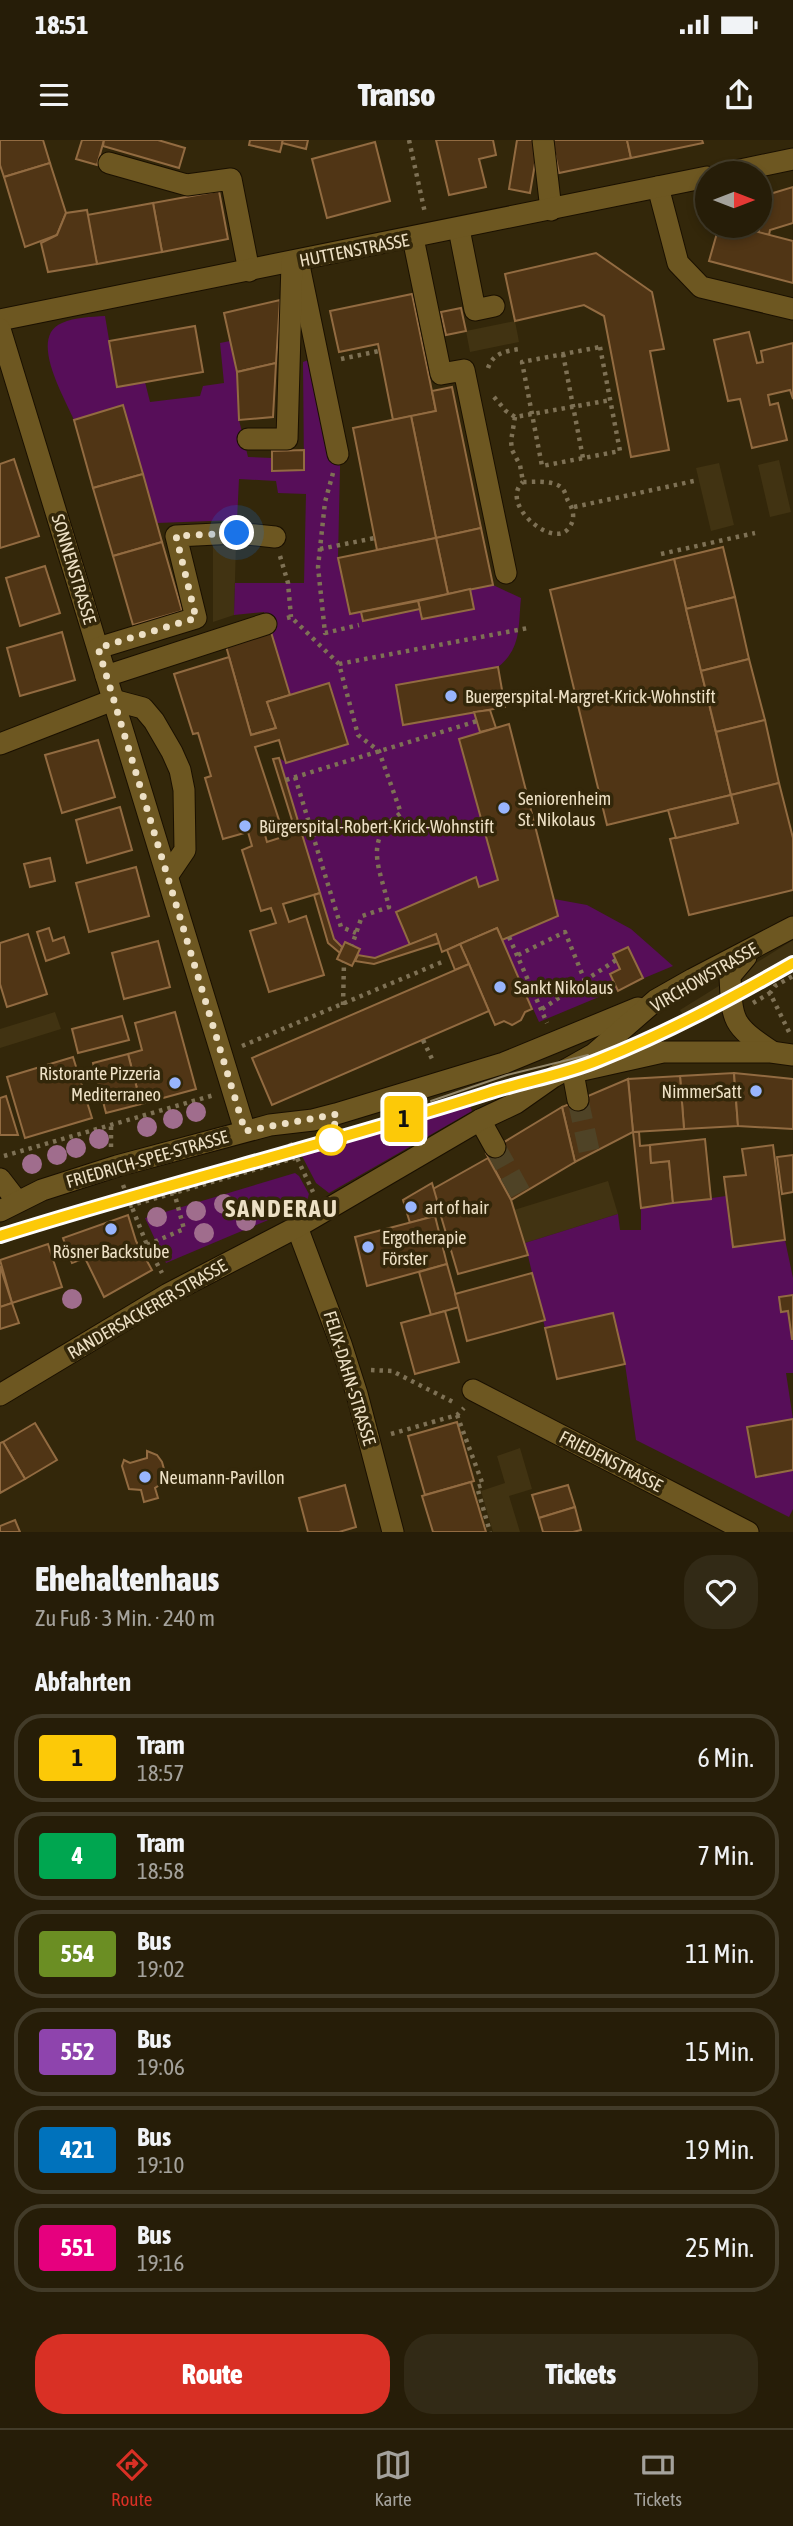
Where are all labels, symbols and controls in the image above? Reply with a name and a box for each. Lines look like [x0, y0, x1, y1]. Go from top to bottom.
text: 18:51 [35, 10, 89, 40]
icon: menu [35, 76, 73, 114]
text: Transo [358, 76, 435, 113]
icon: share [720, 76, 758, 114]
north arrow [695, 161, 772, 238]
map controls [695, 161, 772, 238]
street label: HUTTENSTRASSE [297, 229, 411, 271]
street label: SONNENSTRASSE [47, 512, 101, 627]
your location [219, 515, 254, 550]
place label: Buergerspital-Margret-Krick-Wohnstift [465, 686, 716, 707]
marker: Buergerspital-Margret-Krick-Wohnstift [443, 688, 459, 704]
place label: Seniorenheim St. Nikolaus [518, 788, 611, 830]
marker: Seniorenheim St. Nikolaus [496, 800, 512, 816]
place label: Bürgerspital-Robert-Krick-Wohnstift [259, 816, 494, 837]
marker: Bürgerspital-Robert-Krick-Wohnstift [237, 818, 253, 834]
street label: VIRCHOWSTRASSE [647, 938, 762, 1016]
place label: Sankt Nikolaus [514, 977, 613, 998]
marker: Sankt Nikolaus [492, 979, 508, 995]
place label: Ristorante Pizzeria Mediterraneo [39, 1063, 161, 1105]
marker: Ristorante Pizzeria Mediterraneo [167, 1075, 183, 1091]
place label: NimmerSatt [662, 1081, 742, 1102]
marker: NimmerSatt [748, 1083, 764, 1099]
line badge: 1 [381, 1096, 427, 1142]
text: 1 [398, 1105, 410, 1132]
unlabelled marker [316, 1125, 346, 1155]
street label: FRIEDRICH-SPEE-STRASSE [64, 1126, 231, 1192]
district label: SANDERAU [225, 1195, 339, 1222]
place label: art of hair [425, 1197, 489, 1218]
marker: art of hair [403, 1199, 419, 1215]
marker: Rösner Backstube [103, 1221, 119, 1237]
place label: Ergotherapie Förster [382, 1227, 467, 1269]
marker: Ergotherapie Förster [360, 1239, 376, 1255]
place label: Rösner Backstube [53, 1241, 169, 1262]
street label: RANDERSACKERER STRASSE [64, 1255, 231, 1363]
street label: FELIX-DAHN-STRASSE [320, 1308, 381, 1448]
street label: FRIEDENSTRASSE [556, 1426, 666, 1496]
place label: Neumann-Pavillon [159, 1467, 285, 1488]
marker: Neumann-Pavillon [137, 1469, 153, 1485]
button: heart [684, 1555, 758, 1629]
text: Ehehaltenhaus [35, 1560, 219, 1598]
text: Zu Fuß · 3 Min. · 240 m [35, 1605, 215, 1631]
text: Abfahrten [35, 1667, 131, 1697]
text: Tram [137, 1730, 185, 1760]
text: 6 Min. [698, 1743, 754, 1773]
text: 1 [72, 1744, 83, 1771]
text: 18:57 [137, 1760, 184, 1786]
text: Tram [137, 1828, 185, 1858]
text: 7 Min. [698, 1841, 754, 1871]
text: 4 [72, 1842, 83, 1869]
text: 18:58 [137, 1858, 184, 1884]
text: Bus [137, 1926, 171, 1956]
text: 11 Min. [685, 1939, 754, 1969]
text: 554 [61, 1940, 94, 1967]
text: 19:02 [137, 1956, 185, 1982]
text: Bus [137, 2024, 171, 2054]
text: 15 Min. [685, 2037, 754, 2067]
text: 552 [61, 2038, 94, 2065]
text: 19:06 [137, 2054, 185, 2080]
text: Bus [137, 2122, 171, 2152]
text: 19 Min. [685, 2135, 754, 2165]
text: 421 [61, 2136, 94, 2163]
text: 19:10 [137, 2152, 184, 2178]
text: Bus [137, 2220, 171, 2250]
text: 25 Min. [685, 2233, 754, 2263]
text: 551 [61, 2234, 94, 2261]
text: 19:16 [137, 2250, 184, 2276]
button: Route [35, 2334, 390, 2414]
button: Tickets [404, 2334, 758, 2414]
tab: Route [111, 2446, 152, 2510]
tab: Karte [374, 2446, 412, 2510]
tab: Tickets [634, 2446, 682, 2510]

